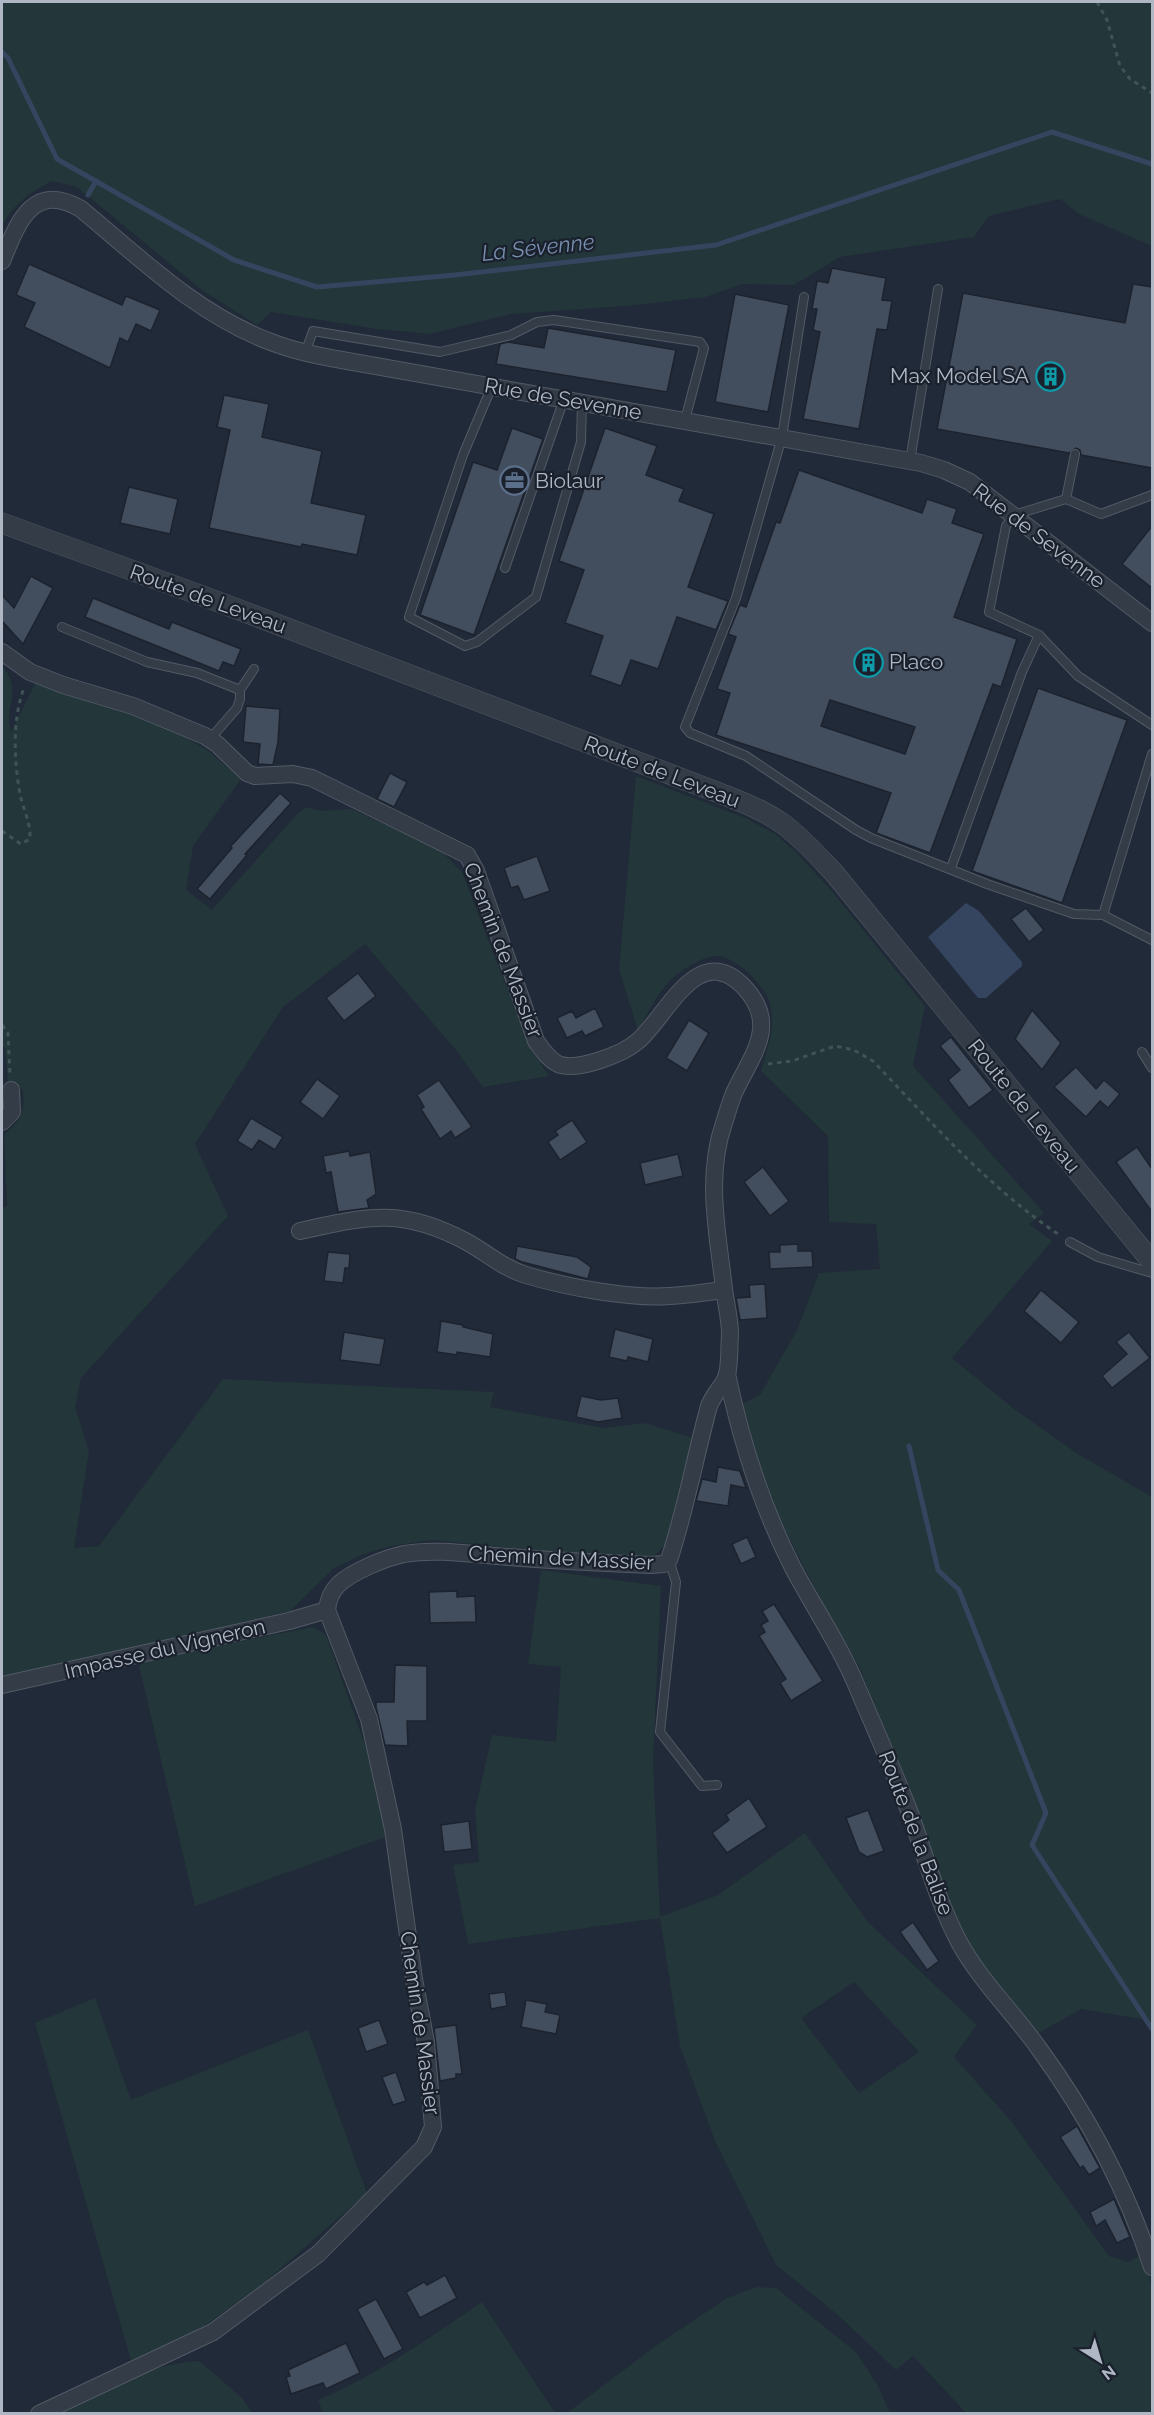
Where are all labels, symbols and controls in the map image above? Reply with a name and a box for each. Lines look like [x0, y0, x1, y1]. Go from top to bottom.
water label: La Sévenne [480, 228, 596, 266]
building icon: Max Model SA [1034, 360, 1066, 392]
place label: Max Model SA [890, 363, 1029, 388]
street label: Rue de Sevenne [483, 372, 644, 425]
office icon: Biolaur [498, 465, 530, 497]
place label: Biolaur [535, 468, 604, 493]
street label: Rue de Sevenne [968, 478, 1110, 593]
street label: Route de Leveau [127, 559, 290, 638]
building icon: Placo [852, 646, 884, 678]
place label: Placo [889, 649, 943, 674]
street label: Route de Leveau [581, 730, 744, 813]
street label: Chemin de Massier [459, 859, 549, 1041]
street label: Route de Leveau [963, 1034, 1086, 1178]
street label: Chemin de Massier [468, 1540, 655, 1575]
street label: Impasse du Vigneron [62, 1613, 268, 1684]
street label: Route de la Balise [874, 1747, 959, 1919]
street label: Chemin de Massier [395, 1929, 446, 2117]
north arrow [1070, 2331, 1130, 2391]
text: N [1098, 2361, 1119, 2384]

